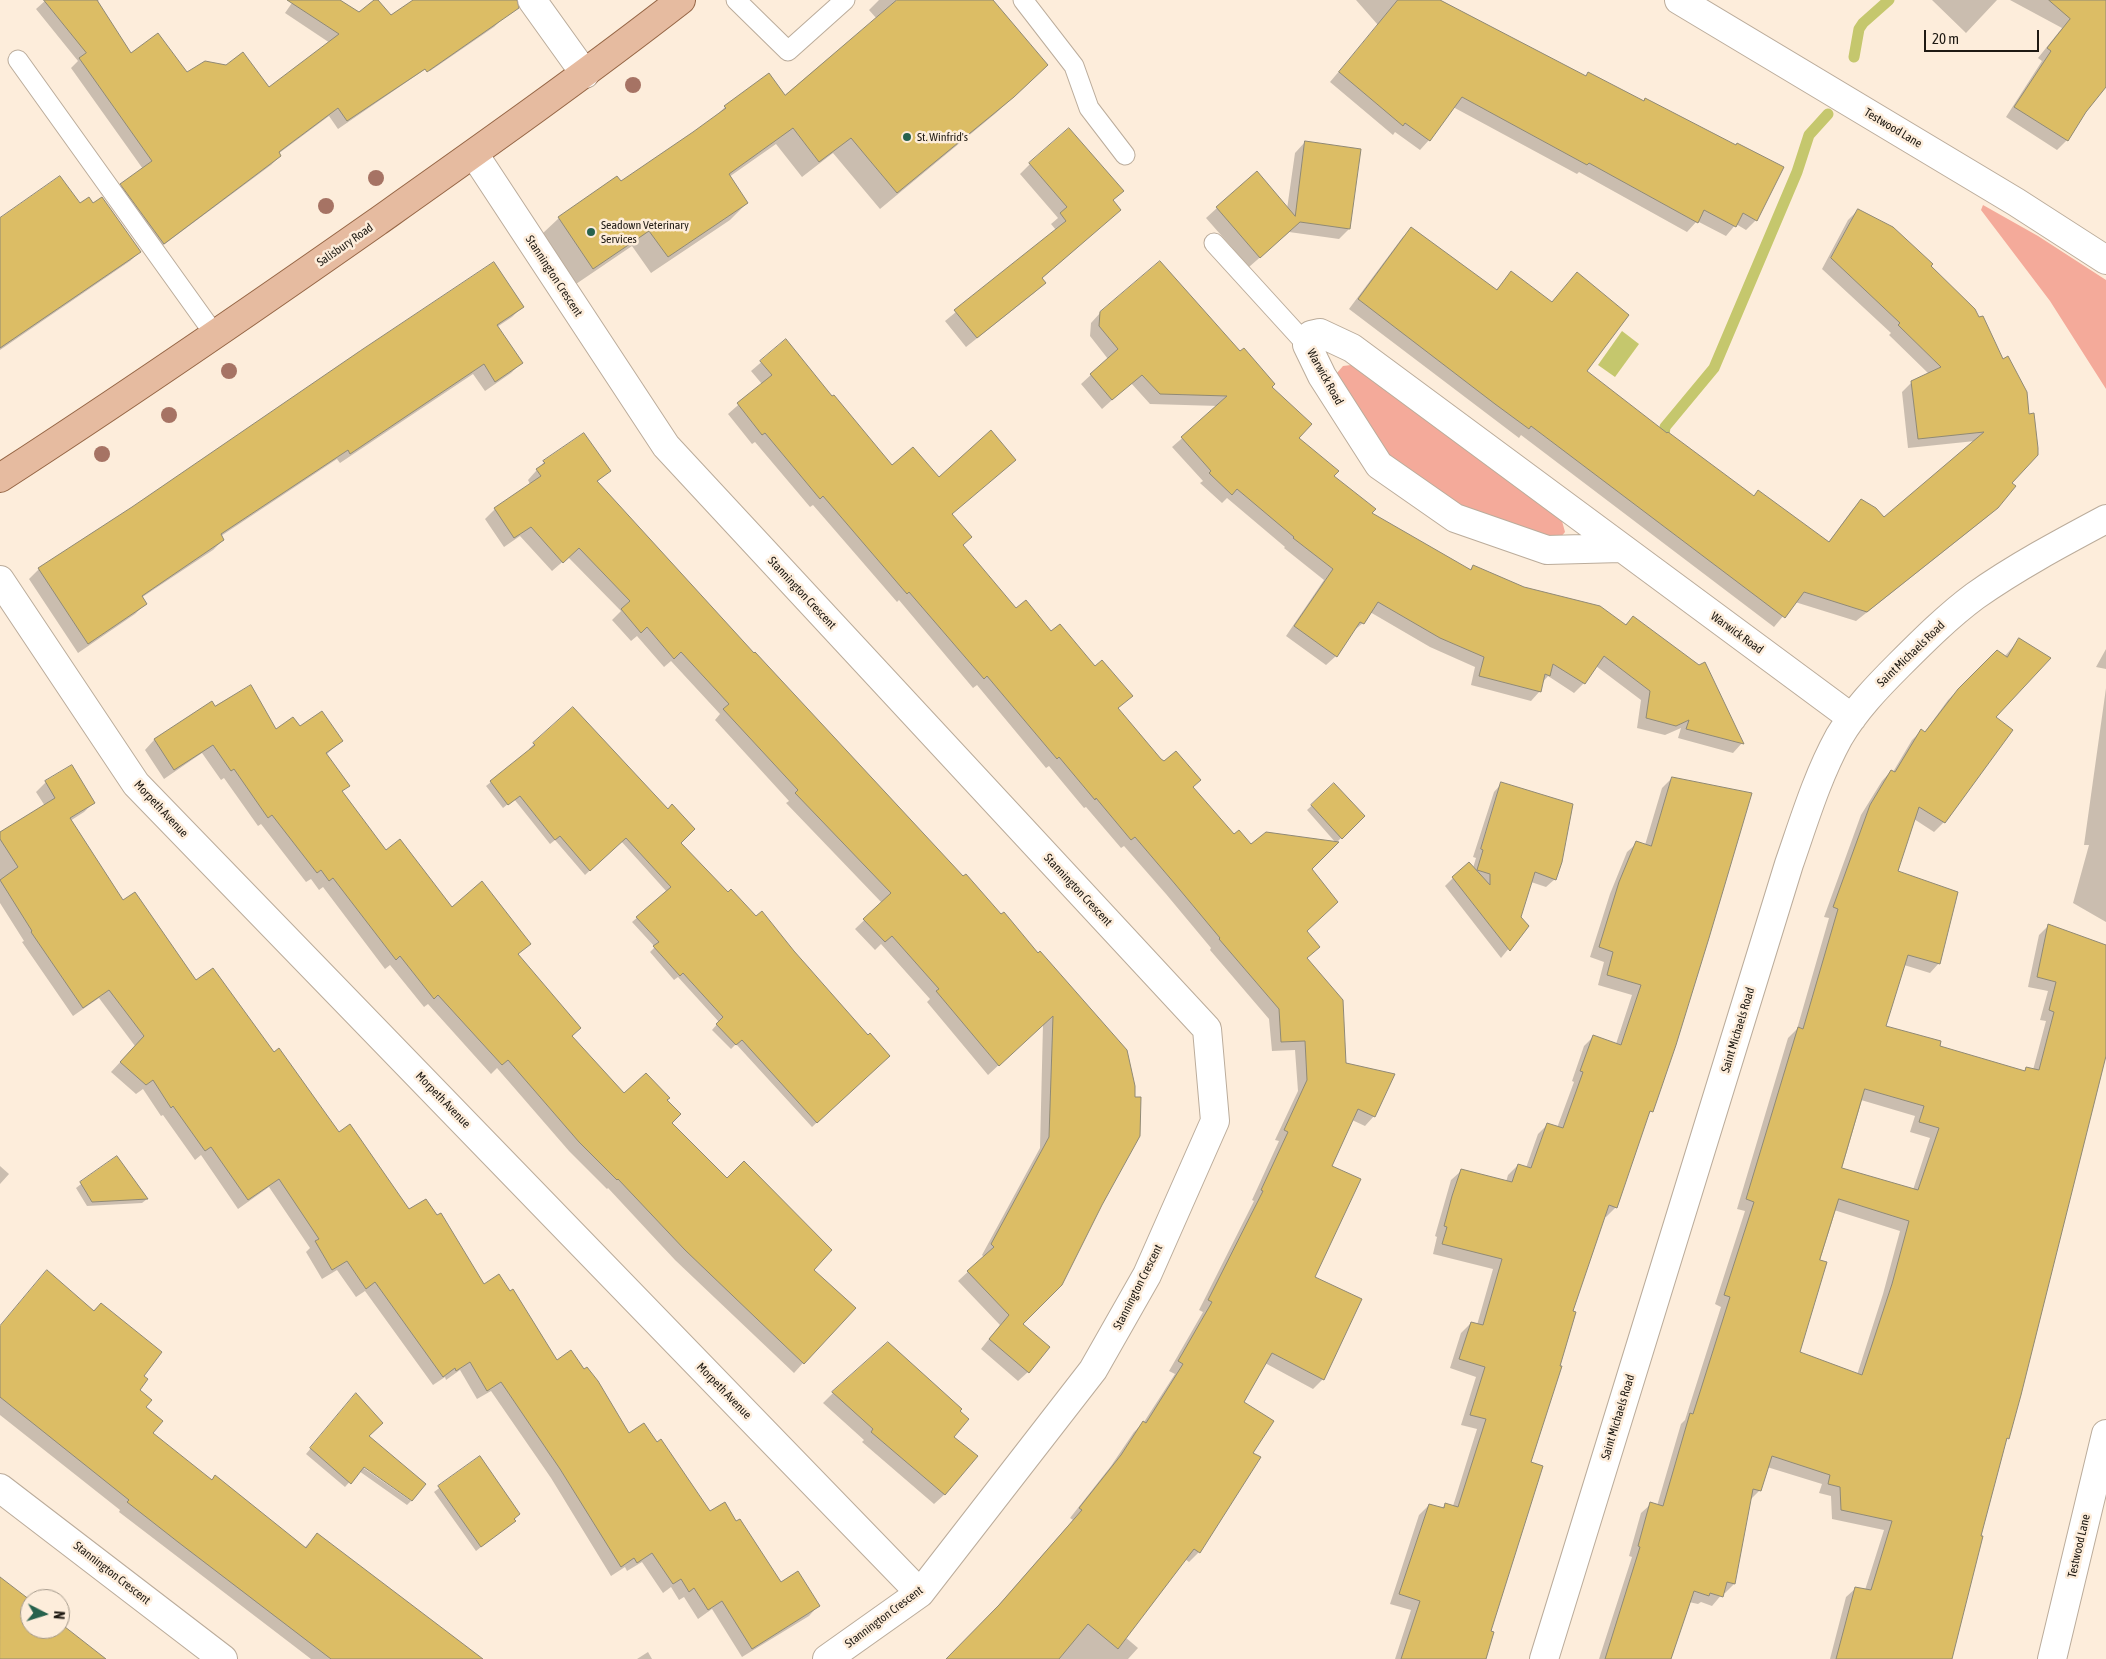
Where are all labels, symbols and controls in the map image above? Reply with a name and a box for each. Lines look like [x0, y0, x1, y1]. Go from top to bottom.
scale bar [1926, 20, 2041, 52]
text: 20 m [1932, 30, 1959, 47]
street label: Testwood Lane [1862, 105, 1924, 151]
place label: St. Winfrid's [917, 130, 968, 144]
marker: St. Winfrid's [901, 131, 913, 143]
place label: Seadown Veterinary Services [601, 218, 689, 246]
street label: Salisbury Road [314, 220, 376, 270]
marker: Seadown Veterinary Services [585, 226, 597, 238]
street label: Stannington Crescent [522, 233, 586, 319]
street label: Warwick Road [1304, 347, 1346, 407]
street label: Stannington Crescent [765, 554, 839, 632]
street label: Warwick Road [1708, 609, 1766, 657]
street label: Saint Michaels Road [1874, 618, 1948, 690]
street label: Morpeth Avenue [131, 778, 191, 840]
street label: Stannington Crescent [1041, 851, 1115, 929]
street label: Saint Michaels Road [1718, 986, 1758, 1074]
street label: Morpeth Avenue [413, 1069, 473, 1131]
street label: Stannington Crescent [1110, 1242, 1166, 1332]
street label: Morpeth Avenue [694, 1360, 754, 1422]
street label: Saint Michaels Road [1598, 1373, 1638, 1461]
street label: Testwood Lane [2065, 1513, 2093, 1579]
street label: Stannington Crescent [71, 1538, 153, 1608]
street label: Stannington Crescent [842, 1583, 926, 1651]
north arrow [20, 1589, 70, 1639]
text: N [51, 1610, 67, 1620]

